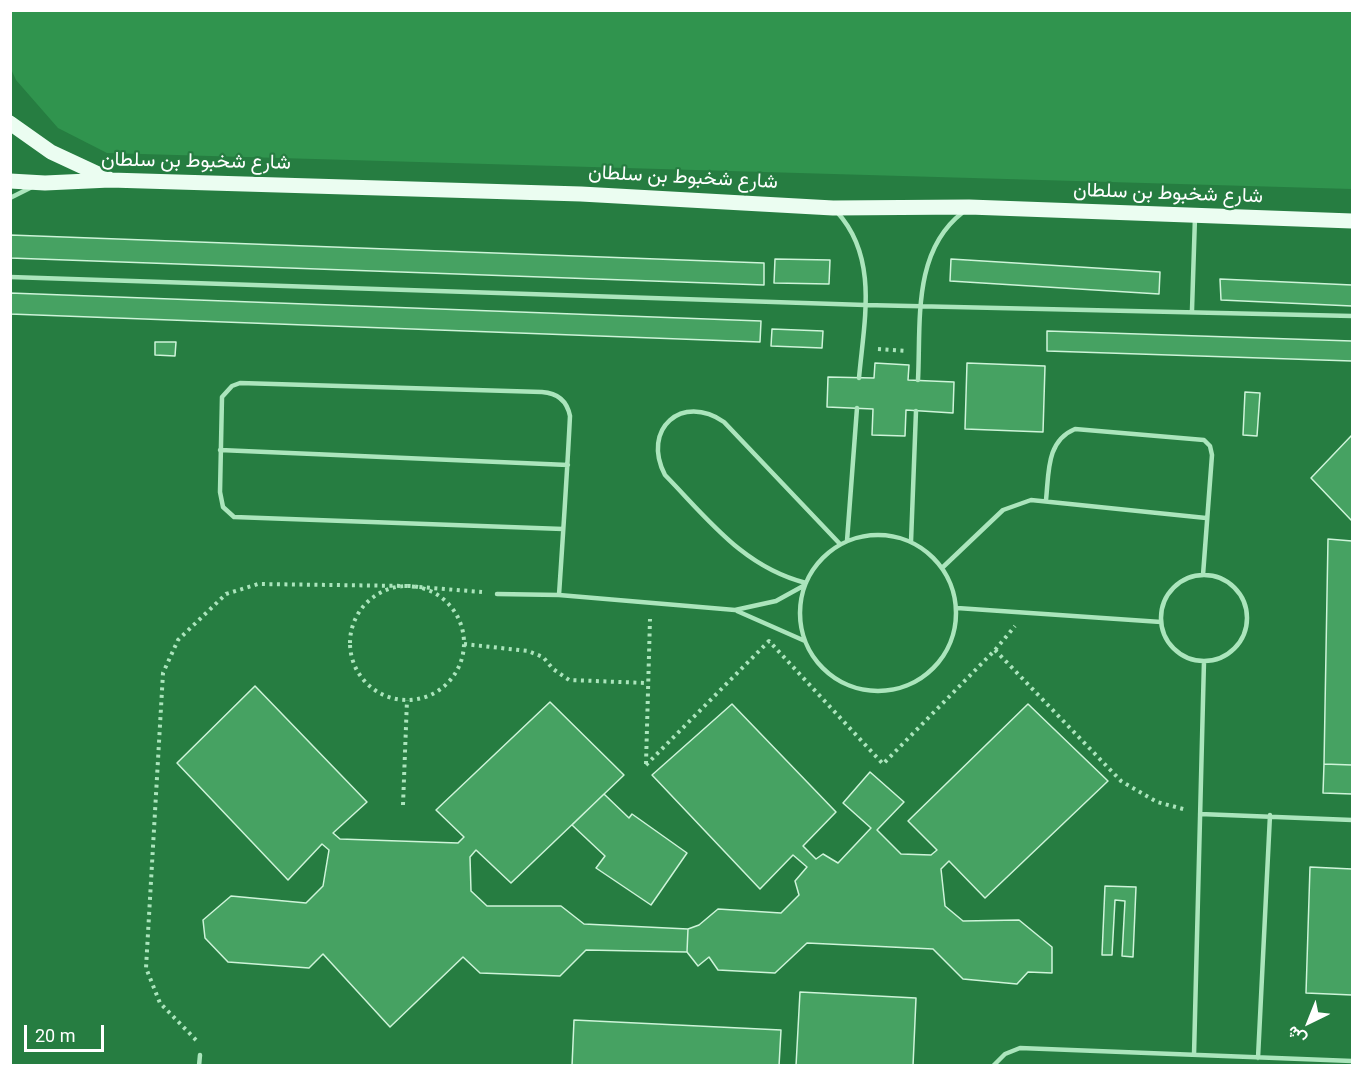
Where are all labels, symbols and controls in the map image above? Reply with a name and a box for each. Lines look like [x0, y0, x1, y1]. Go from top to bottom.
street label: شارع شخبوط بن سلطان [101, 148, 291, 176]
street label: شارع شخبوط بن سلطان [588, 161, 778, 195]
street label: شارع شخبوط بن سلطان [1073, 179, 1263, 209]
north arrow [1279, 992, 1339, 1052]
scale bar [27, 1013, 106, 1051]
text: ش [1283, 1022, 1310, 1049]
text: 20 m [35, 1025, 75, 1046]

